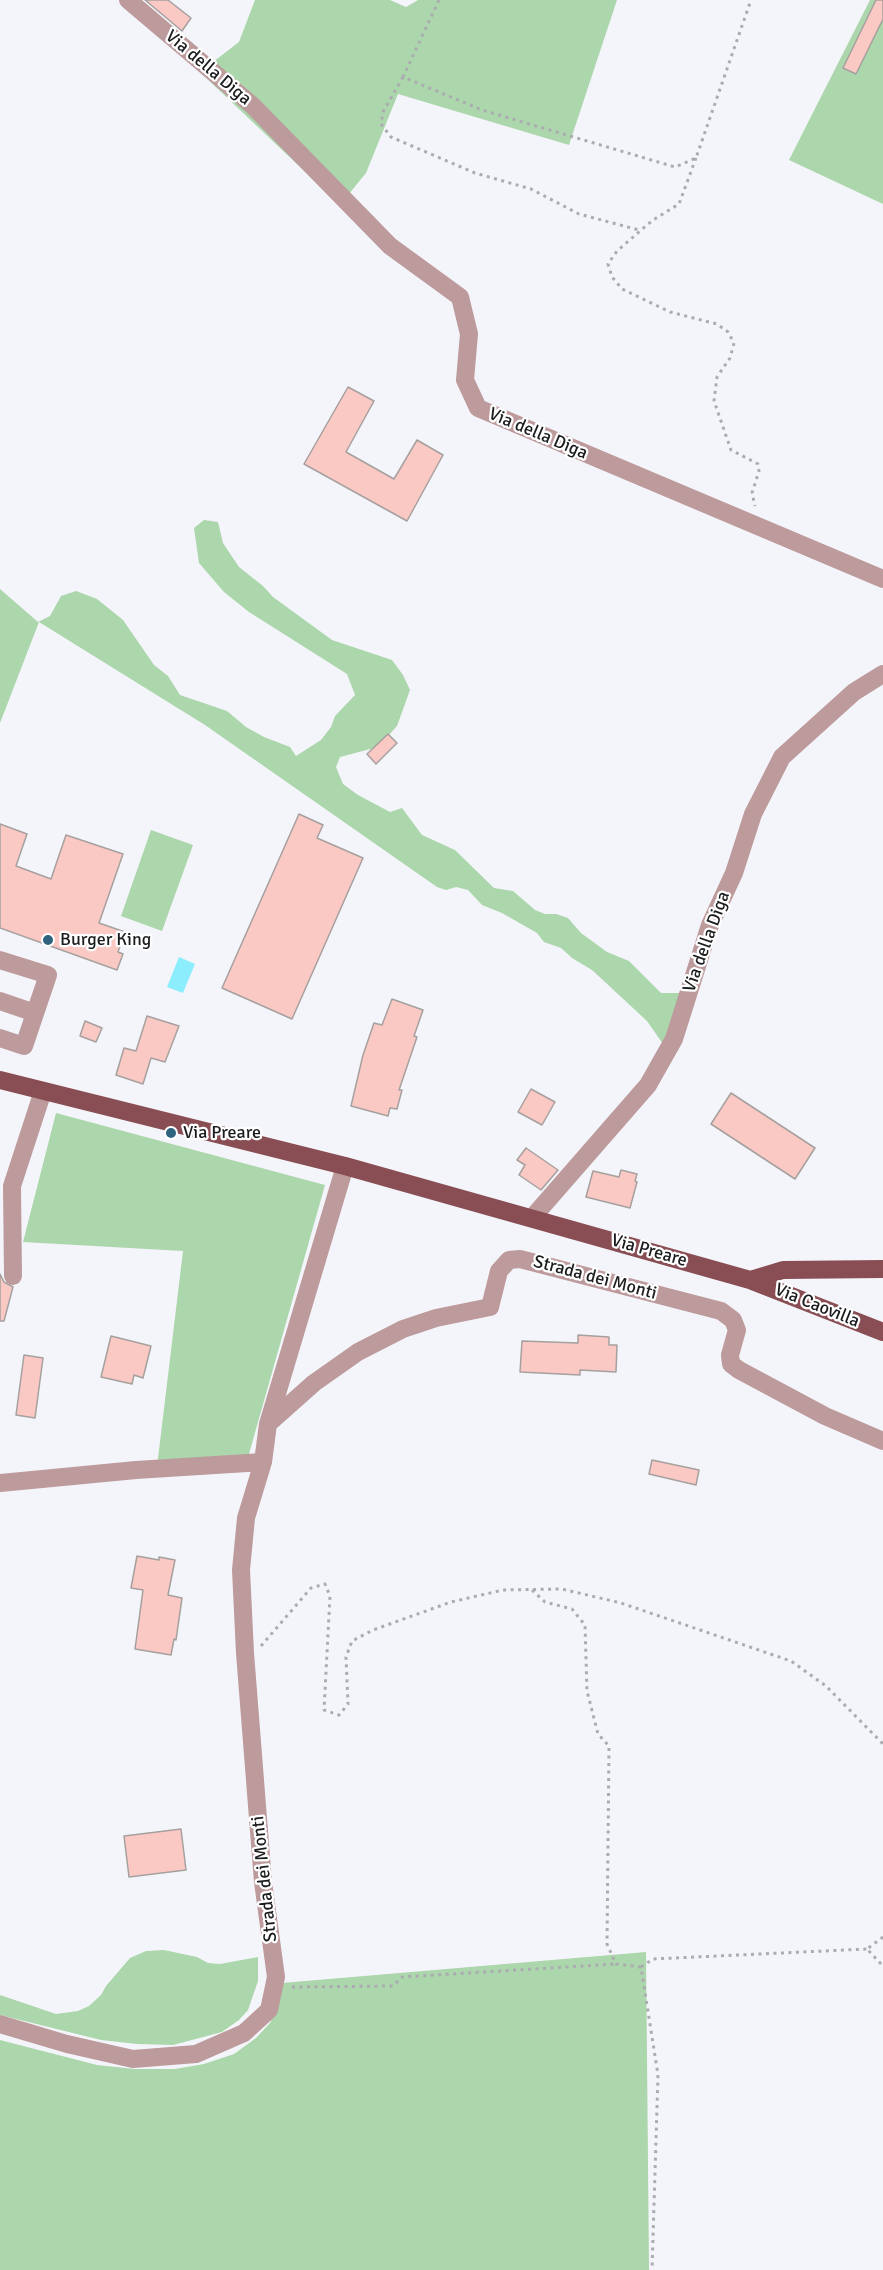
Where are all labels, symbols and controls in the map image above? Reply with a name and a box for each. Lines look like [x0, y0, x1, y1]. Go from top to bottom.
street label: Via della Diga [161, 26, 255, 110]
street label: Via della Diga [485, 403, 591, 465]
street label: Via della Diga [679, 889, 735, 995]
place label: Burger King [60, 929, 151, 951]
marker: Burger King [41, 933, 55, 947]
place label: Via Preare [183, 1122, 261, 1144]
marker: Via Preare [164, 1126, 178, 1140]
street label: Via Preare [609, 1230, 689, 1272]
street label: Strada dei Monti [531, 1251, 659, 1305]
street label: Via Caovilla [771, 1279, 863, 1333]
street label: Strada dei Monti [248, 1815, 282, 1943]

